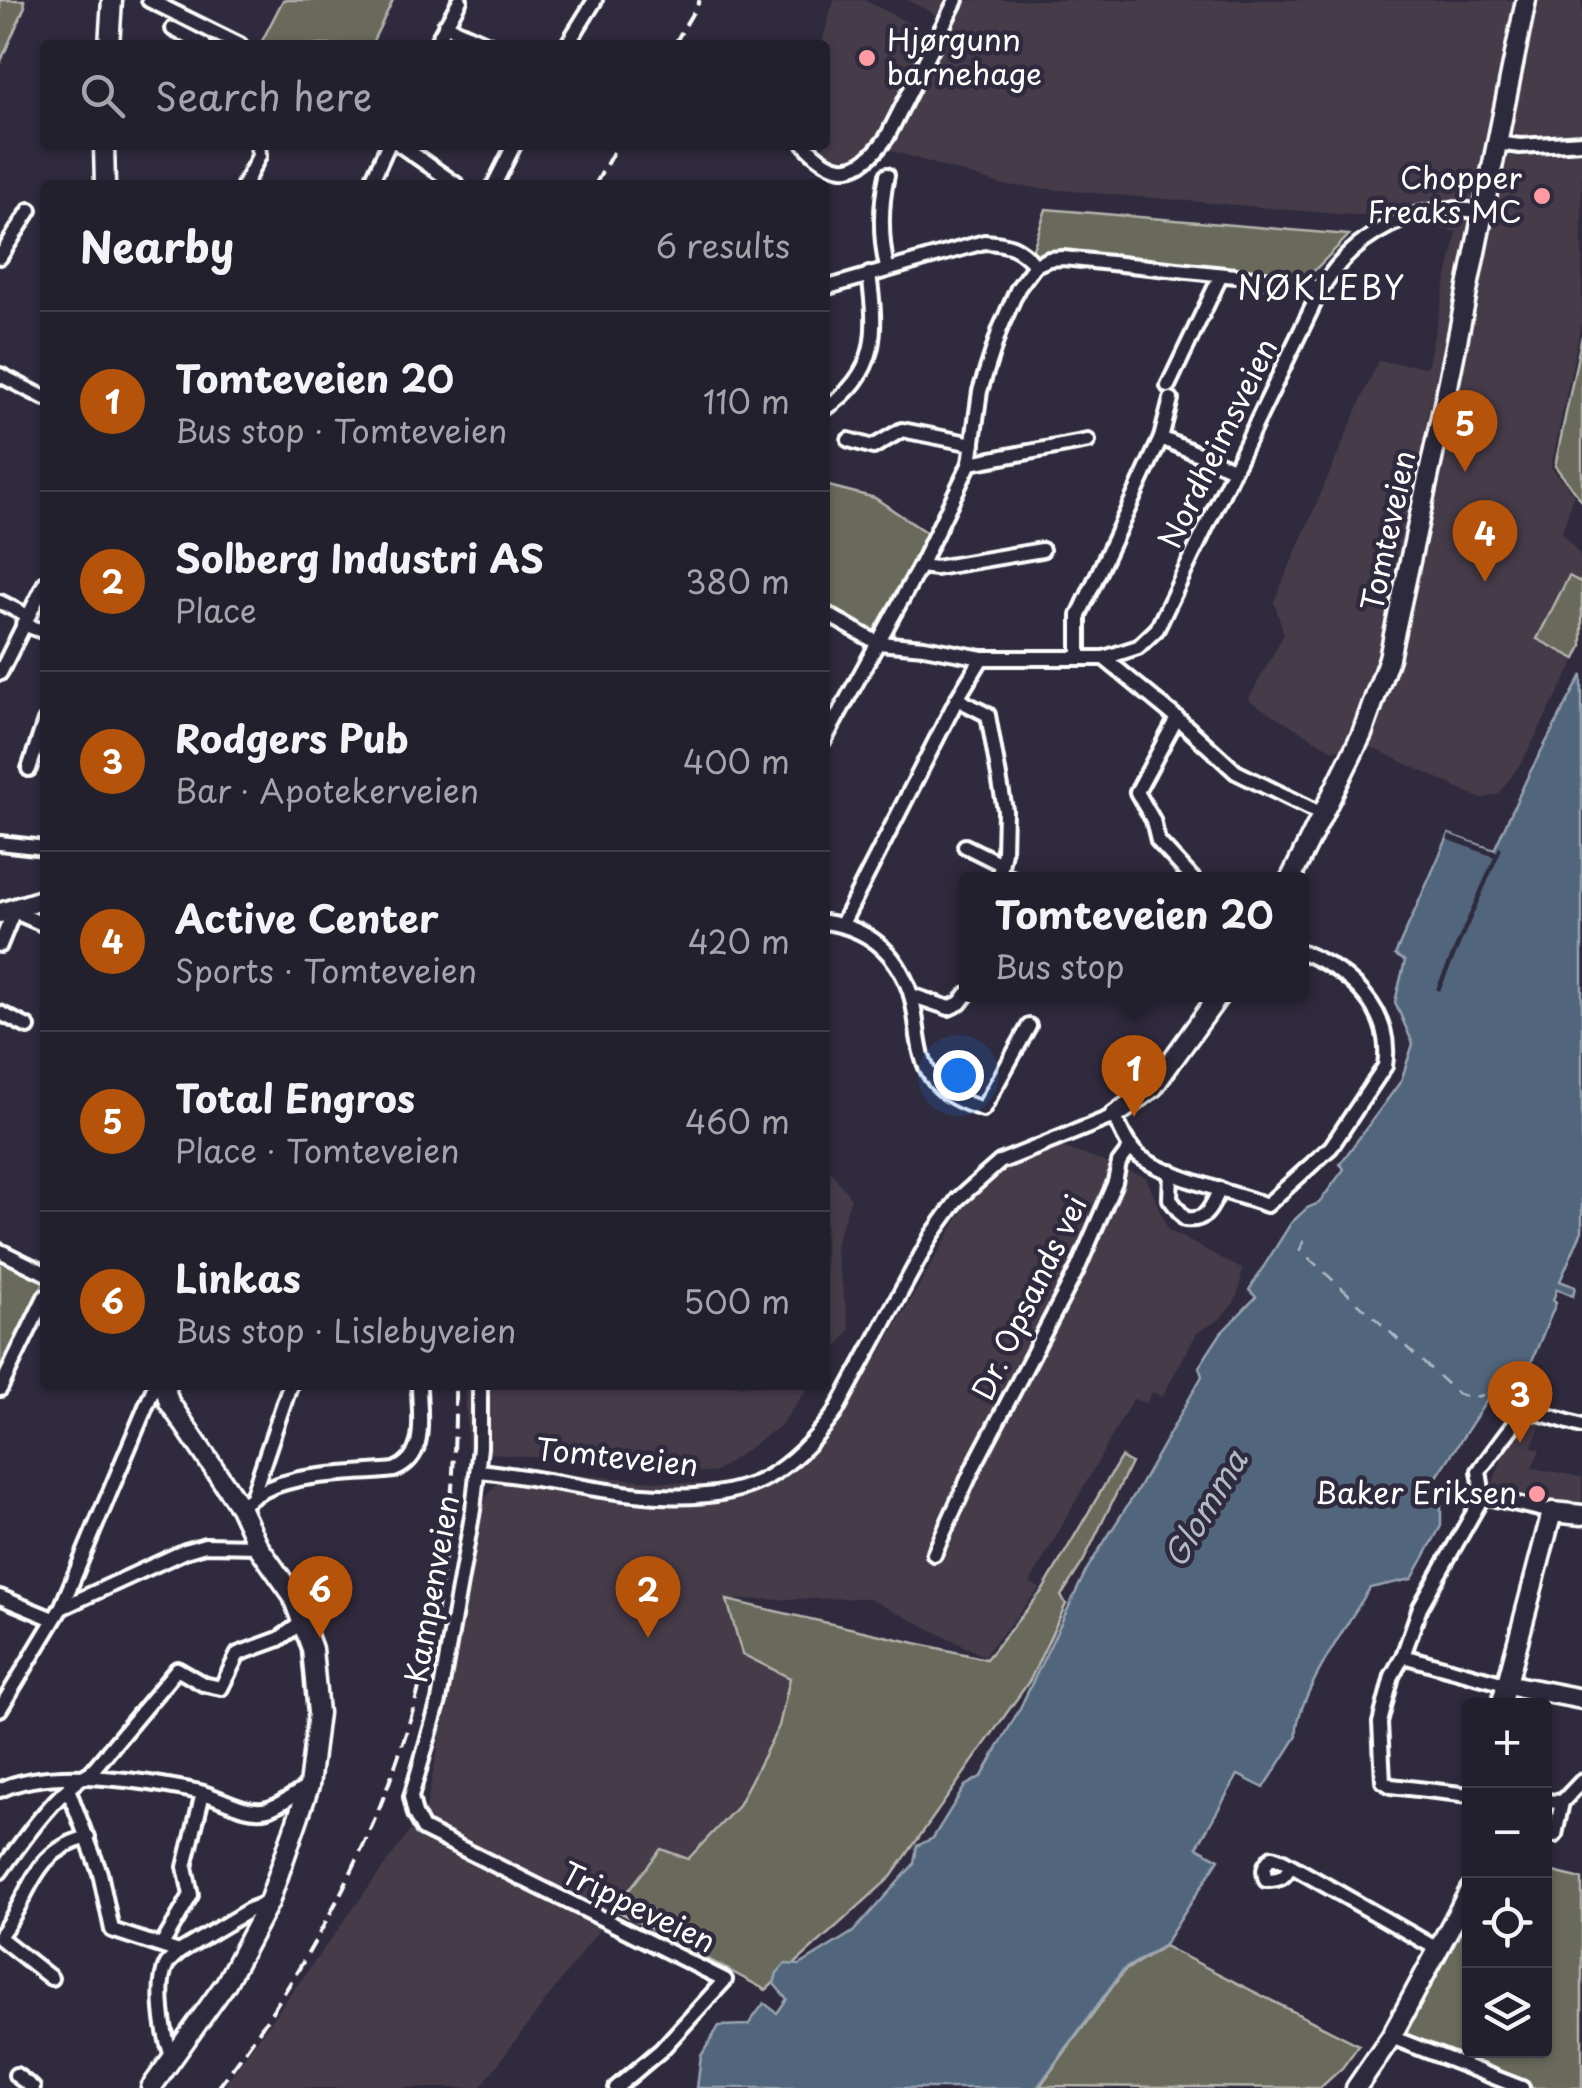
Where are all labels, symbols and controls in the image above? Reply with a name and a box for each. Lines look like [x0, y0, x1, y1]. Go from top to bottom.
place label: Hjørgunn barnehage [887, 16, 1042, 95]
search box [40, 40, 830, 150]
marker: Hjørgunn barnehage [856, 47, 878, 69]
text: Search here [155, 67, 372, 124]
icon: search [75, 68, 130, 123]
place label: Chopper Freaks MC [1367, 154, 1522, 233]
marker: Chopper Freaks MC [1531, 185, 1553, 207]
text: Nearby [80, 214, 234, 277]
text: 6 results [656, 221, 790, 269]
district label: NØKLEBY [1237, 263, 1407, 311]
street label: Nordheimsveien [1146, 330, 1287, 556]
text: Tomteveien 20 [175, 349, 454, 406]
text: 1 [105, 377, 120, 425]
text: 110 m [703, 377, 790, 425]
pin: 5 [1432, 390, 1498, 472]
text: Bus stop · Tomteveien [175, 406, 507, 454]
street label: Tomteveien [1348, 446, 1425, 615]
pin: 4 [1452, 500, 1518, 582]
text: Solberg Industri AS [175, 529, 544, 586]
text: 2 [101, 557, 124, 605]
text: 380 m [685, 557, 790, 605]
text: Place [175, 586, 257, 634]
text: Rodgers Pub [175, 709, 409, 766]
text: 3 [102, 737, 123, 785]
text: 400 m [683, 737, 790, 785]
text: Bar · Apotekerveien [175, 766, 479, 814]
popup [959, 872, 1309, 1002]
text: Tomteveien 20 [994, 885, 1274, 942]
text: Active Center [175, 889, 439, 946]
text: 4 [102, 917, 123, 965]
text: 420 m [688, 917, 790, 965]
text: Bus stop [994, 942, 1125, 990]
text: Sports · Tomteveien [175, 946, 477, 994]
pin: 1 [1102, 1034, 1166, 1117]
your location [933, 1050, 984, 1101]
text: Total Engros [175, 1069, 415, 1126]
text: 5 [102, 1097, 123, 1145]
text: 460 m [685, 1097, 790, 1145]
text: Place · Tomteveien [175, 1126, 460, 1174]
street label: Dr. Opsands vei [959, 1187, 1097, 1407]
text: Linkas [175, 1249, 301, 1306]
text: 6 [101, 1277, 124, 1325]
text: 500 m [684, 1277, 790, 1325]
text: Bus stop · Lislebyveien [175, 1306, 516, 1354]
pin: 3 [1488, 1360, 1552, 1443]
street label: Tomteveien [534, 1425, 701, 1486]
water label: Glomma [1150, 1439, 1259, 1576]
place label: Baker Eriksen [1315, 1469, 1517, 1514]
marker: Baker Eriksen [1526, 1483, 1548, 1505]
street label: Kampenveien [392, 1491, 469, 1686]
pin: 6 [288, 1556, 352, 1638]
pin: 2 [616, 1556, 680, 1638]
map controls [1462, 1698, 1552, 2058]
button: + [1462, 1698, 1552, 1788]
button: − [1462, 1788, 1552, 1878]
street label: Trippeveien [554, 1849, 724, 1963]
button: locate [1462, 1878, 1552, 1968]
button: layers [1462, 1968, 1552, 2058]

